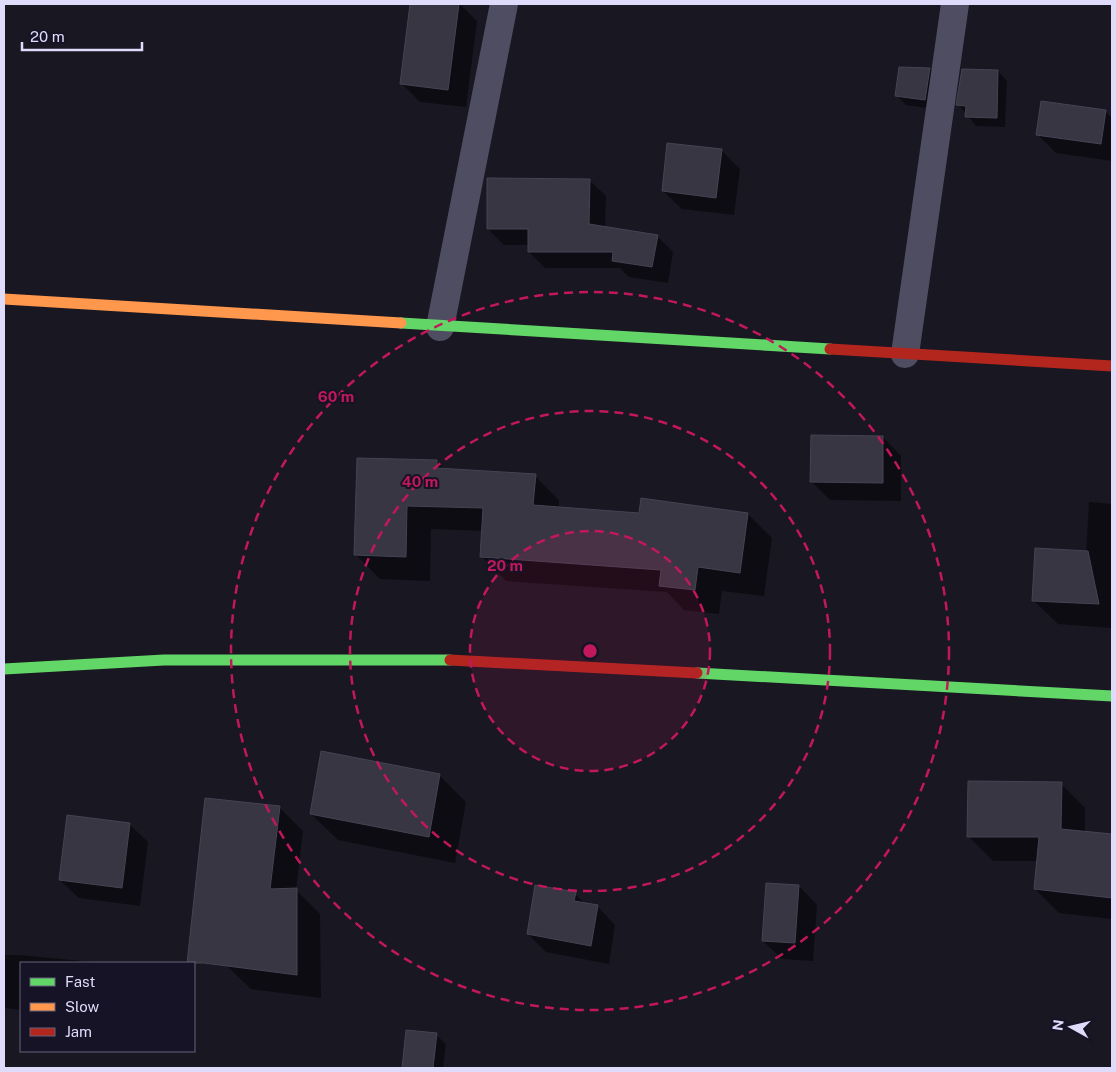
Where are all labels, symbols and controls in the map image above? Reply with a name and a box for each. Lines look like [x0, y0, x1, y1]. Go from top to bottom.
scale bar [22, 20, 142, 52]
text: 20 m [30, 28, 65, 45]
text: 60 m [318, 388, 354, 405]
text: 40 m [402, 473, 438, 490]
text: 20 m [487, 557, 523, 574]
centre of rings [581, 642, 599, 660]
legend [20, 962, 195, 1052]
text: Fast [65, 973, 95, 990]
text: Slow [65, 998, 100, 1015]
north arrow [1046, 1002, 1096, 1052]
text: N [1049, 1019, 1067, 1032]
text: Jam [65, 1023, 92, 1040]

